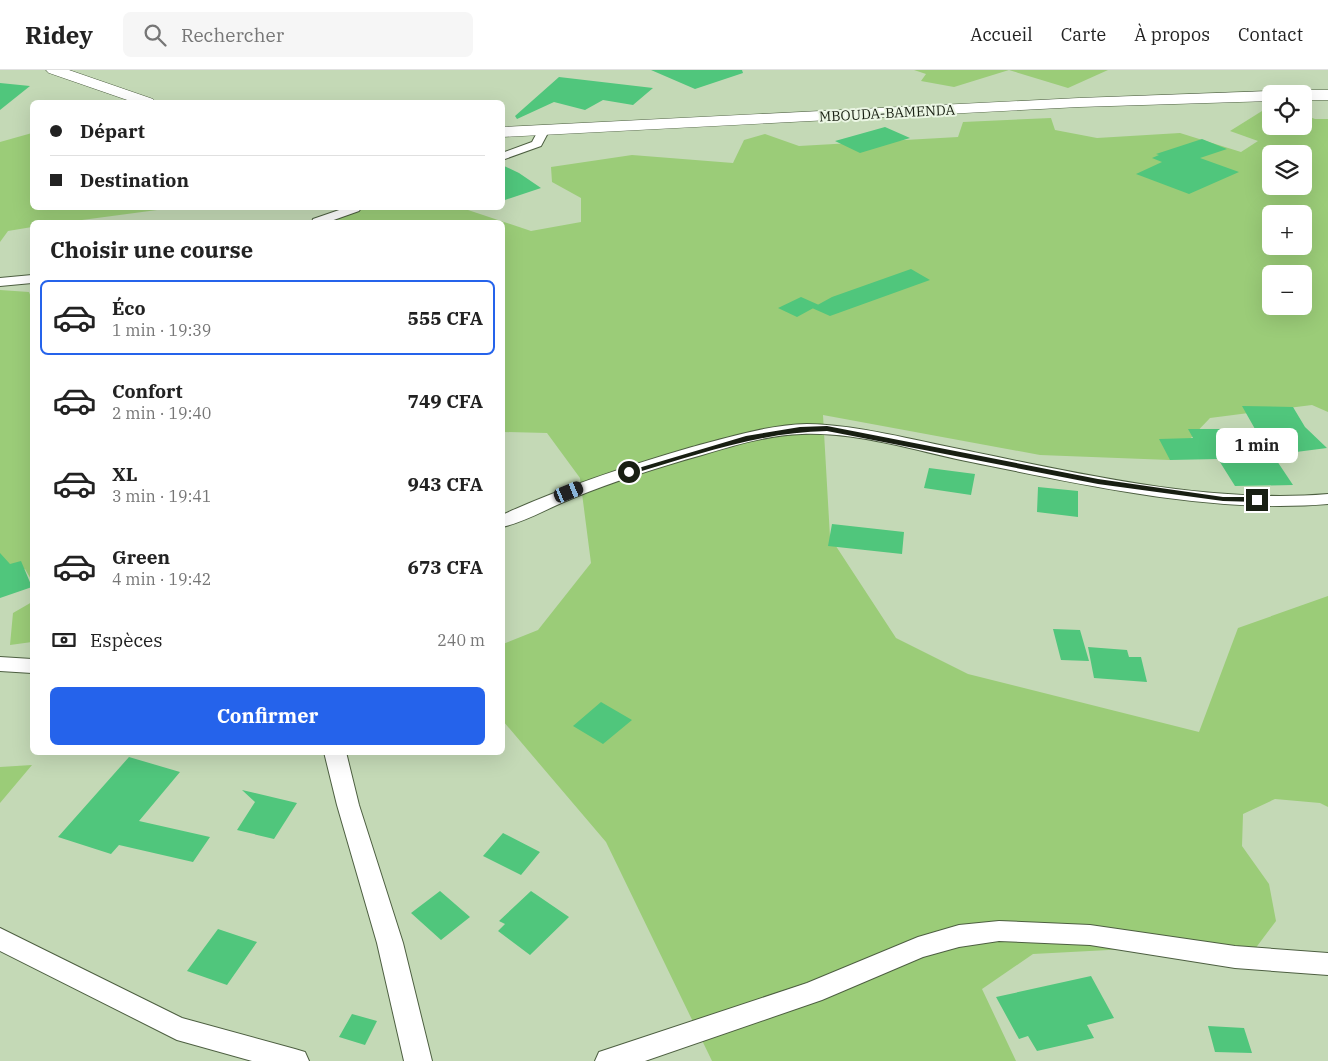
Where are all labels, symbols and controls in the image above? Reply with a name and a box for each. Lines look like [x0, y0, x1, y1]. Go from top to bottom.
search box [123, 12, 473, 57]
text: Ridey [25, 19, 93, 51]
icon: search [141, 21, 169, 49]
text: Rechercher [181, 23, 284, 47]
text: Accueil [970, 23, 1033, 46]
text: Carte [1061, 23, 1106, 46]
text: À propos [1134, 23, 1210, 46]
text: Contact [1238, 23, 1303, 46]
map controls [1262, 85, 1312, 315]
button: locate [1262, 85, 1312, 135]
street label: MBOUDA-BAMENDA [819, 100, 956, 126]
text: Départ [80, 119, 145, 143]
button: layers [1262, 145, 1312, 195]
text: Destination [80, 168, 189, 192]
button: + [1262, 205, 1312, 255]
text: Choisir une course [50, 235, 253, 264]
button: − [1262, 265, 1312, 315]
icon: car [52, 295, 97, 340]
text: Éco [112, 296, 145, 320]
text: 555 CFA [408, 306, 483, 330]
text: 1 min · 19:39 [112, 320, 211, 340]
icon: car [52, 378, 97, 423]
text: Confort [112, 379, 183, 403]
text: 749 CFA [408, 389, 483, 413]
text: 2 min · 19:40 [112, 403, 211, 423]
callout: 1 min [1216, 428, 1298, 462]
text: 1 min [1235, 435, 1279, 455]
icon: car [52, 461, 97, 506]
route start [618, 461, 640, 483]
text: XL [112, 462, 138, 486]
text: 943 CFA [408, 472, 483, 496]
car [552, 479, 585, 505]
text: 3 min · 19:41 [112, 486, 211, 506]
route end [1246, 489, 1268, 511]
icon: car [52, 544, 97, 589]
text: Green [112, 545, 170, 569]
text: 673 CFA [408, 555, 483, 579]
text: 4 min · 19:42 [112, 569, 211, 589]
icon: cash [50, 626, 78, 654]
text: Espèces [90, 628, 163, 652]
text: 240 m [437, 630, 485, 650]
button: Confirmer [50, 687, 485, 745]

